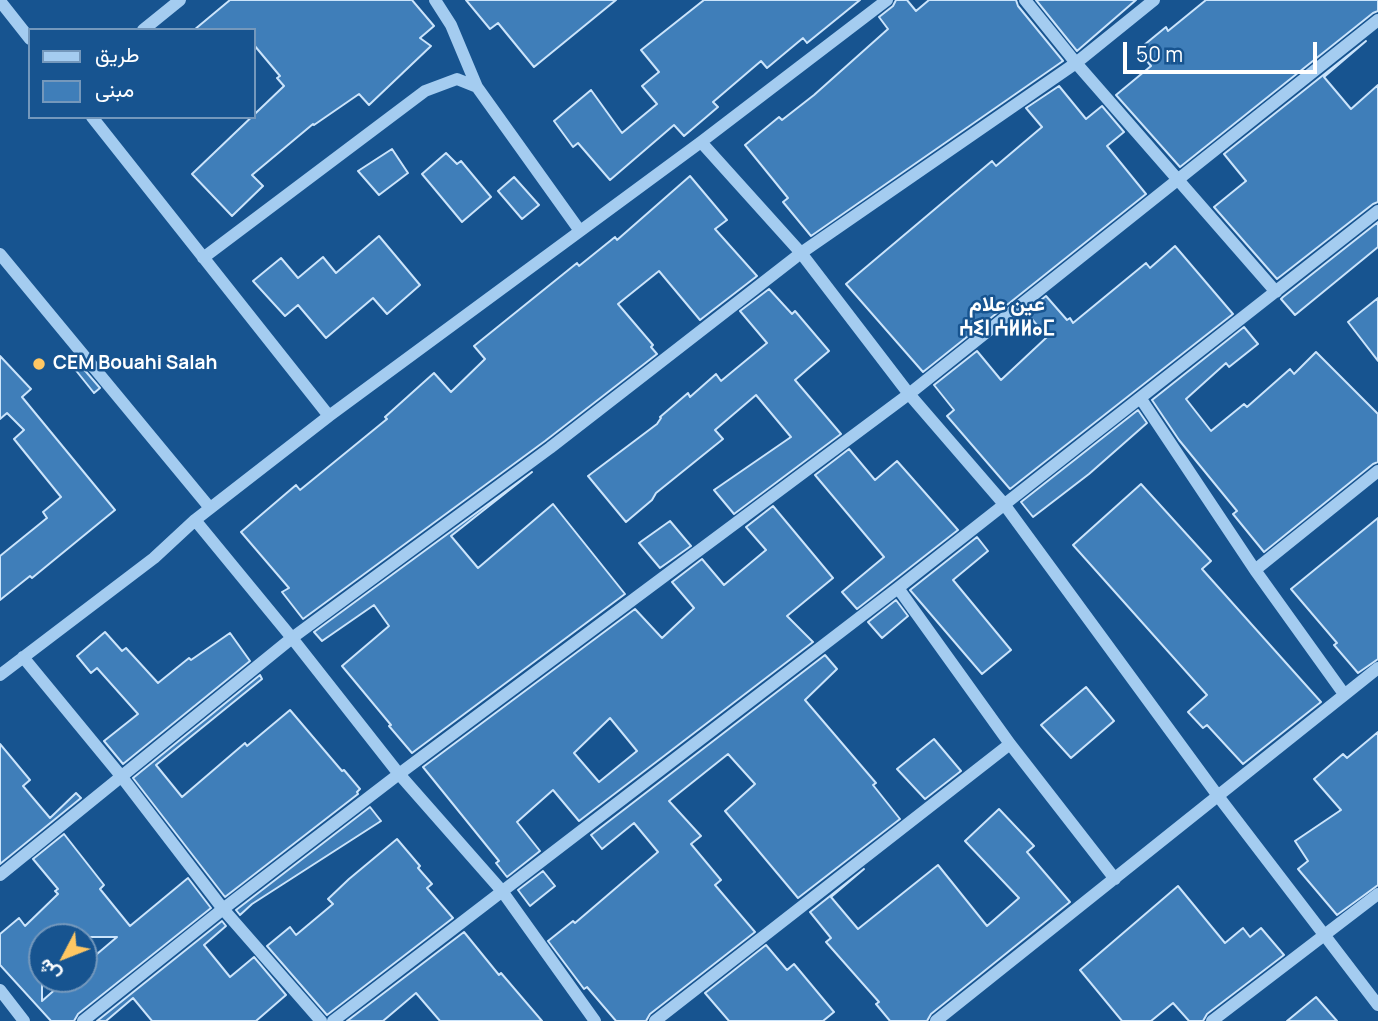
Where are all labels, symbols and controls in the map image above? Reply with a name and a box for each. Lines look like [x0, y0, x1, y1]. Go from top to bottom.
legend [28, 28, 256, 119]
scale bar [1126, 28, 1320, 72]
text: طريق [95, 40, 140, 68]
text: 50 m [1136, 40, 1183, 68]
text: مبنى [95, 75, 134, 103]
district label: عين علام ⵄⵉⵏ ⵄⵍⵍⴰⵎ [959, 292, 1055, 342]
place label: CEM Bouahi Salah [53, 353, 217, 375]
marker: CEM Bouahi Salah [31, 356, 47, 372]
north arrow [28, 923, 98, 993]
text: ش [32, 954, 66, 988]

